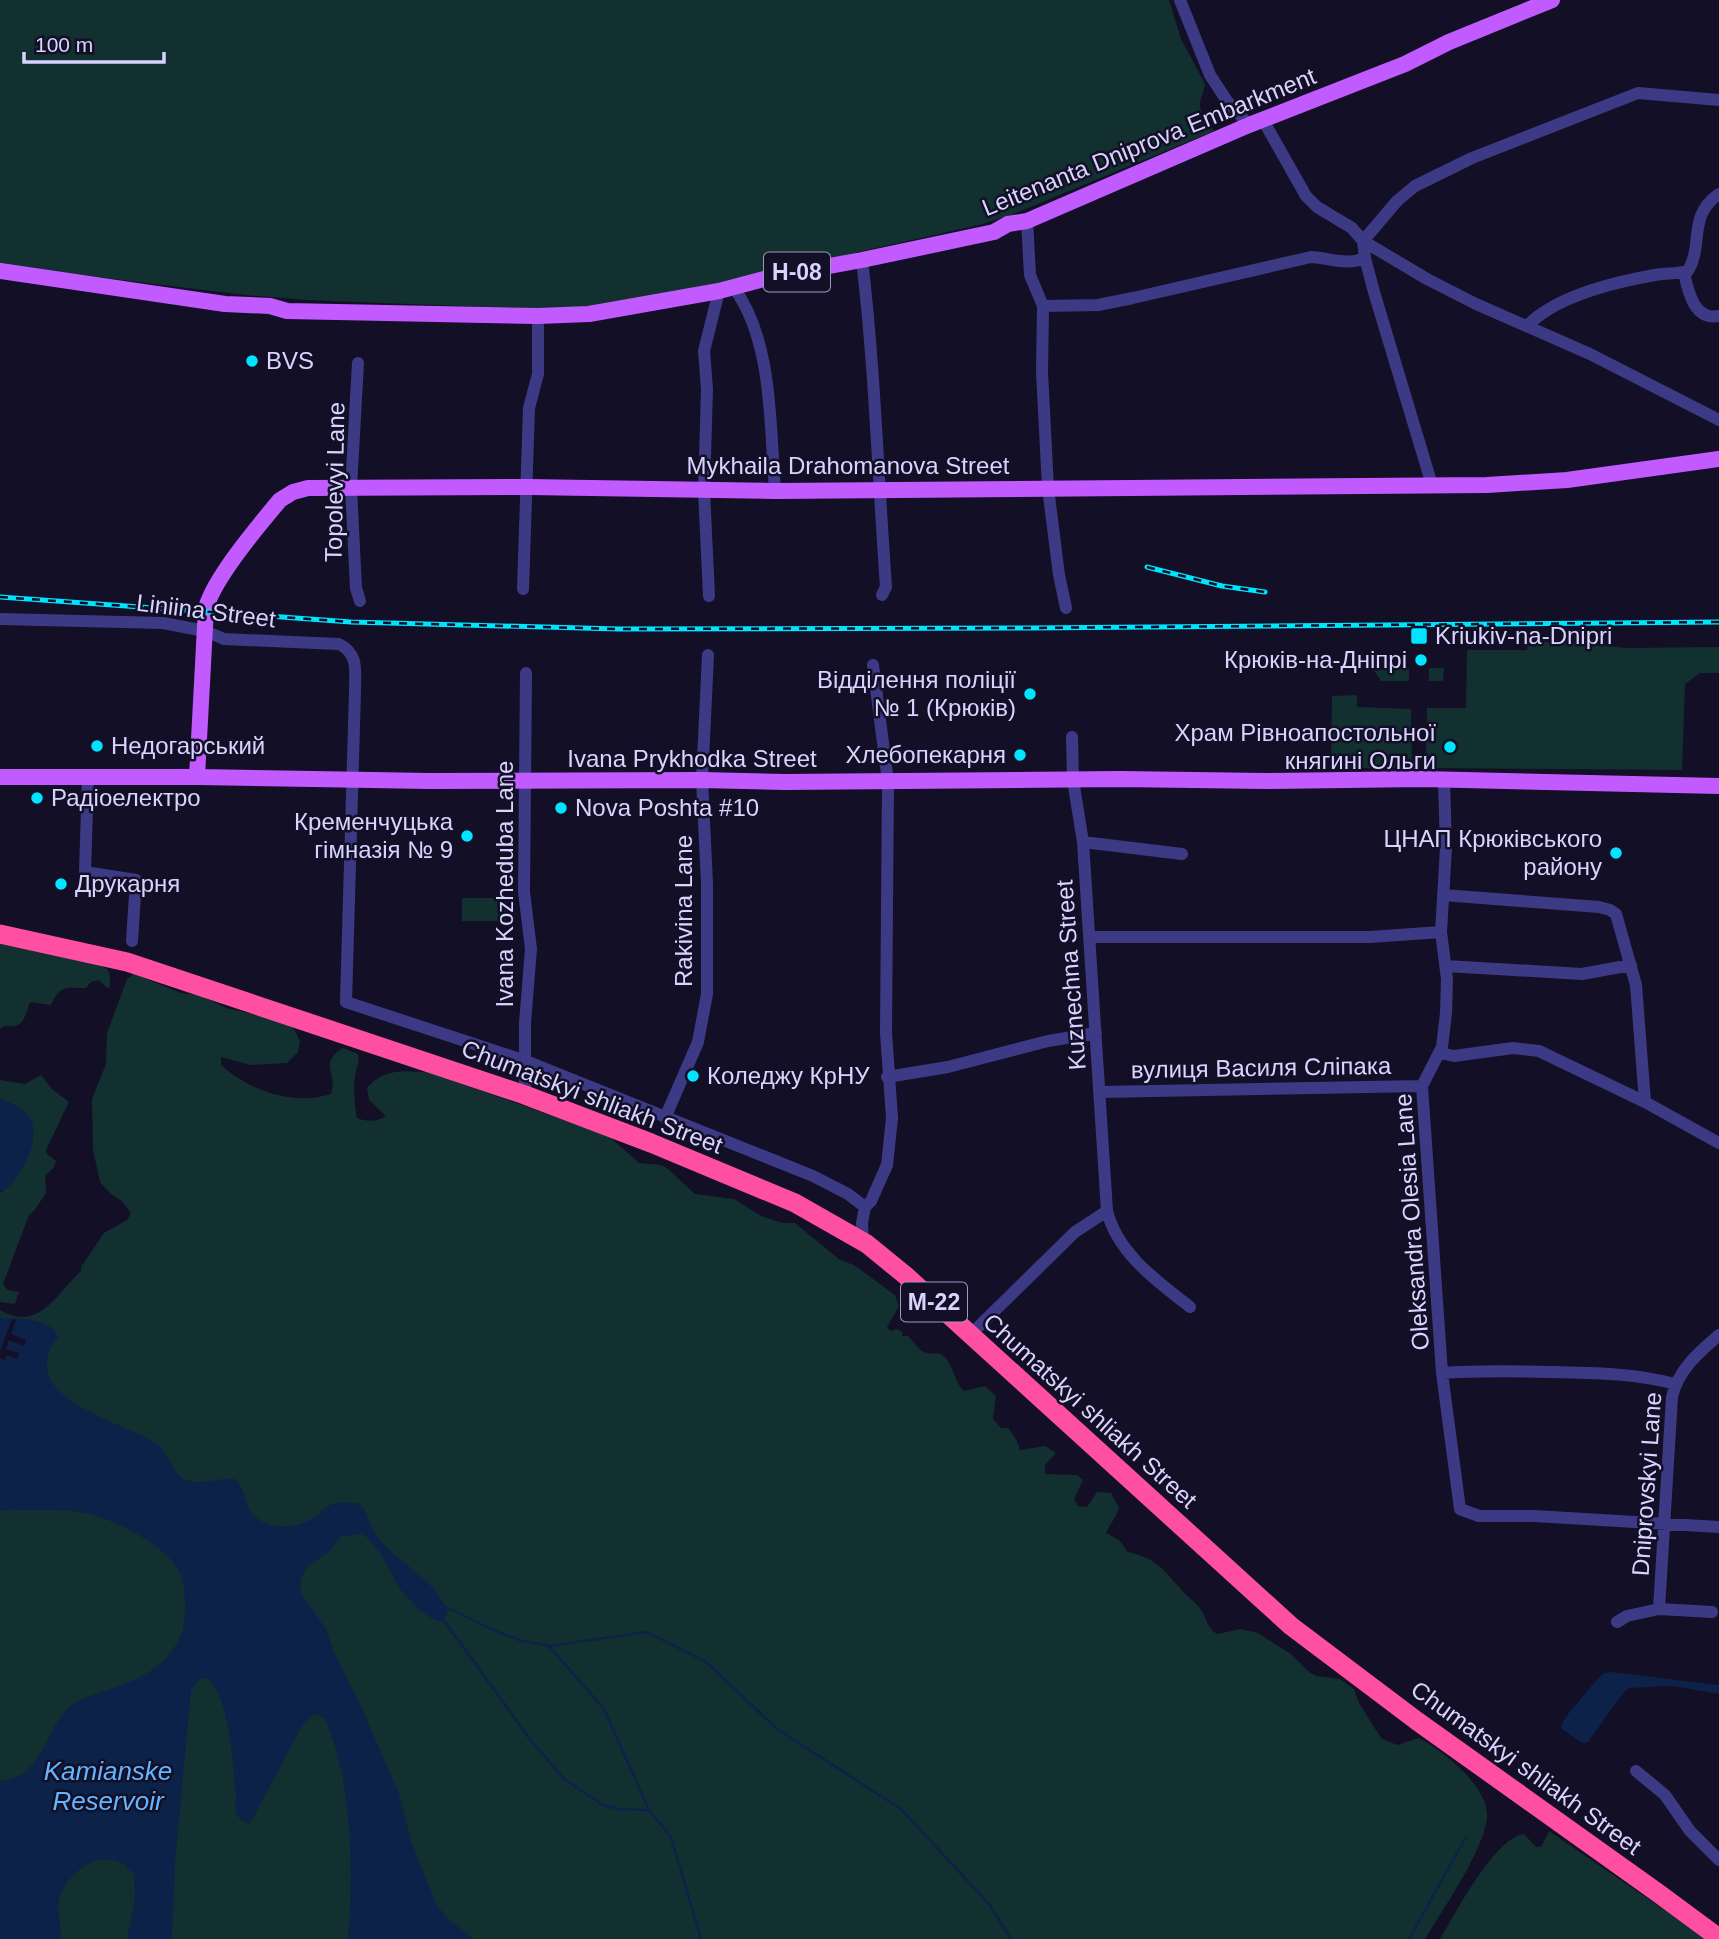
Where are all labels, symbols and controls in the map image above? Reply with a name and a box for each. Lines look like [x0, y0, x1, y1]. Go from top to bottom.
scale bar [24, 21, 164, 65]
text: 100 m [35, 33, 93, 56]
street label: Leitenanta Dniprova Embarkment [978, 62, 1320, 221]
road number: Н-08 [764, 252, 830, 292]
place label: BVS [266, 347, 314, 374]
marker: BVS [244, 353, 260, 369]
street label: Topolevyi Lane [320, 402, 349, 562]
street label: Mykhaila Drahomanova Street [687, 452, 1010, 479]
street label: Liniina Street [135, 589, 278, 632]
place label: Kriukiv-na-Dnipri [1435, 622, 1612, 649]
marker: Kriukiv-na-Dnipri [1409, 626, 1429, 646]
place label: Крюків-на-Дніпрі [1224, 646, 1407, 673]
marker: Крюків-на-Дніпрі [1413, 652, 1429, 668]
place label: Відділення поліції № 1 (Крюків) [817, 666, 1016, 721]
marker: Відділення поліції № 1 (Крюків) [1022, 686, 1038, 702]
place label: Храм Рівноапостольної княгині Ольги [1174, 719, 1436, 774]
place label: Недогарський [111, 732, 265, 759]
marker: Недогарський [89, 738, 105, 754]
marker: Храм Рівноапостольної княгині Ольги [1442, 739, 1458, 755]
place label: Хлебопекарня [846, 741, 1006, 768]
street label: Ivana Prykhodka Street [567, 745, 817, 772]
marker: Хлебопекарня [1012, 747, 1028, 763]
street label: Ivana Kozheduba Lane [491, 761, 518, 1007]
place label: Радіоелектро [51, 784, 201, 811]
marker: Радіоелектро [29, 790, 45, 806]
place label: Nova Poshta #10 [575, 794, 759, 821]
marker: Nova Poshta #10 [553, 800, 569, 816]
place label: Кременчуцька гімназія № 9 [294, 808, 454, 863]
place label: ЦНАП Крюківського району [1383, 825, 1602, 880]
marker: Кременчуцька гімназія № 9 [459, 828, 475, 844]
street label: Rakivina Lane [670, 835, 697, 987]
marker: ЦНАП Крюківського району [1608, 845, 1624, 861]
place label: Друкарня [75, 870, 180, 897]
marker: Друкарня [53, 876, 69, 892]
street label: Kuznechna Street [1050, 879, 1091, 1071]
street label: Chumatskyi shliakh Street [458, 1034, 727, 1159]
street label: вулиця Василя Сліпака [1131, 1052, 1392, 1083]
place label: Коледжу КрНУ [707, 1062, 870, 1089]
marker: Коледжу КрНУ [685, 1068, 701, 1084]
street label: Oleksandra Olesia Lane [1389, 1093, 1434, 1351]
road number: М-22 [901, 1282, 967, 1322]
street label: Chumatskyi shliakh Street [978, 1308, 1203, 1514]
street label: Dniprovskyi Lane [1627, 1391, 1666, 1577]
street label: Chumatskyi shliakh Street [1406, 1675, 1647, 1860]
water label: Kamianske Reservoir [44, 1756, 172, 1816]

